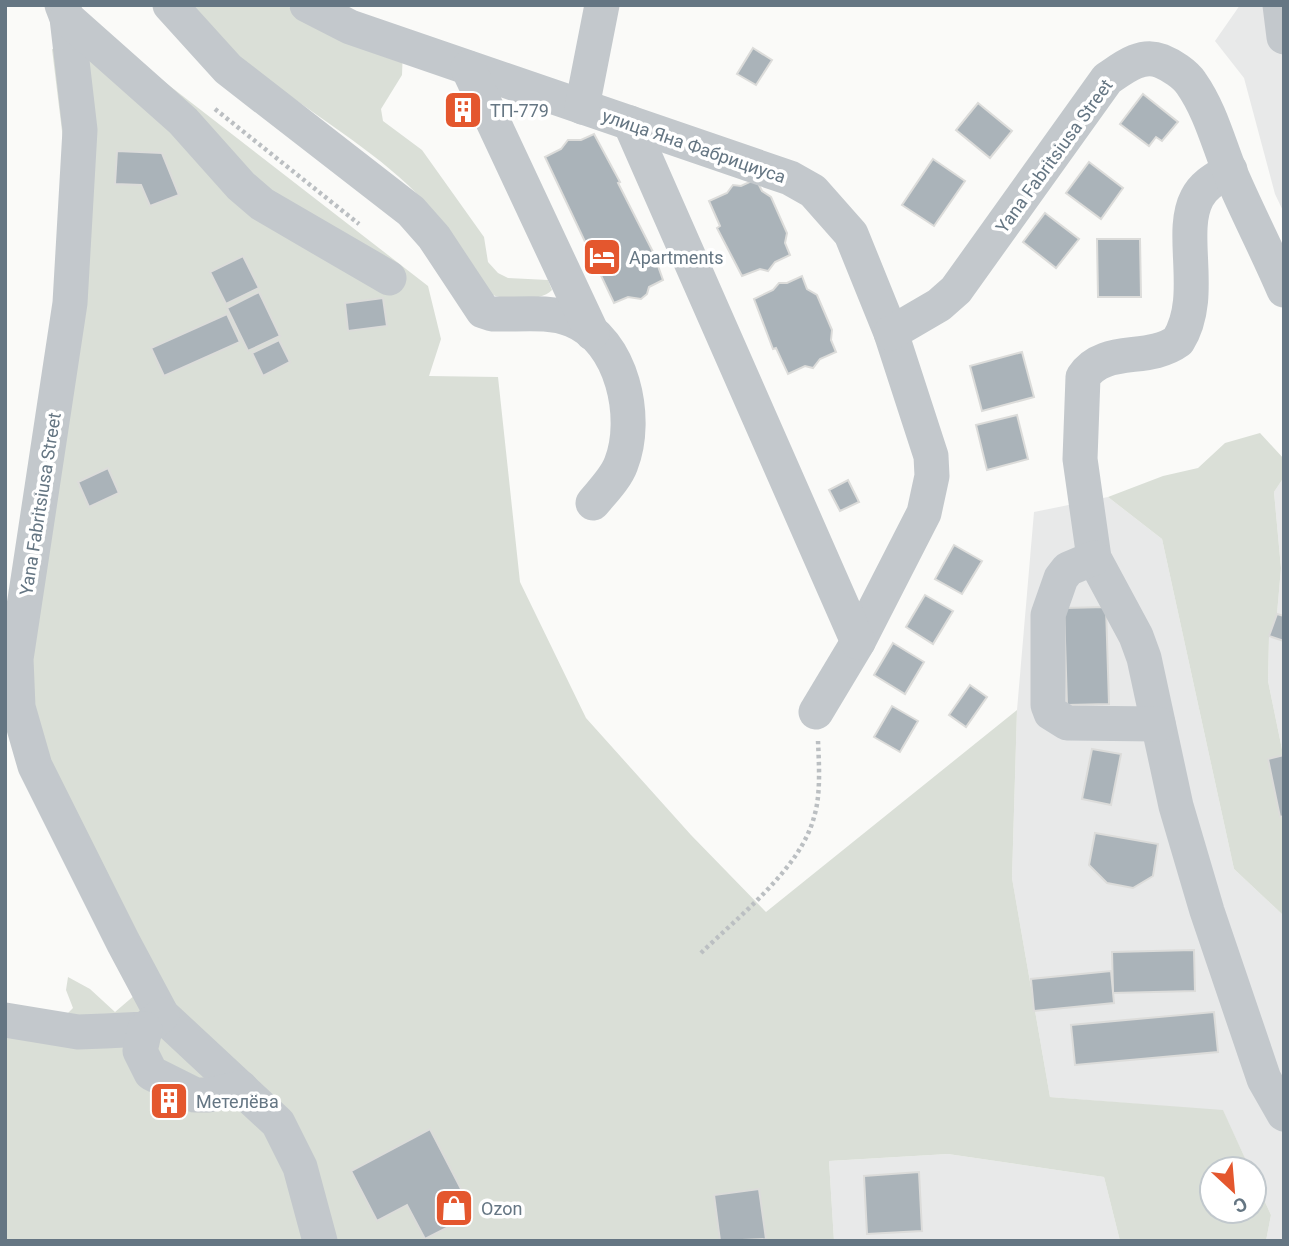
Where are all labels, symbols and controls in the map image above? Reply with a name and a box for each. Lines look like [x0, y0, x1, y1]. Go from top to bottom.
street label: Yana Fabritsiusa Street [991, 75, 1117, 237]
building icon: ТП-779 [442, 89, 484, 131]
place label: ТП-779 [490, 100, 549, 121]
street label: улица Яна Фабрициуса [600, 105, 788, 187]
hotel icon: Apartments [581, 236, 623, 278]
place label: Apartments [629, 247, 724, 268]
street label: Yana Fabritsiusa Street [15, 411, 65, 597]
building icon: Метелёва [148, 1080, 190, 1122]
place label: Метелёва [196, 1091, 279, 1112]
north arrow [1198, 1155, 1268, 1225]
shop icon: Ozon [433, 1187, 475, 1229]
text: С [1230, 1192, 1251, 1218]
place label: Ozon [481, 1198, 522, 1219]

